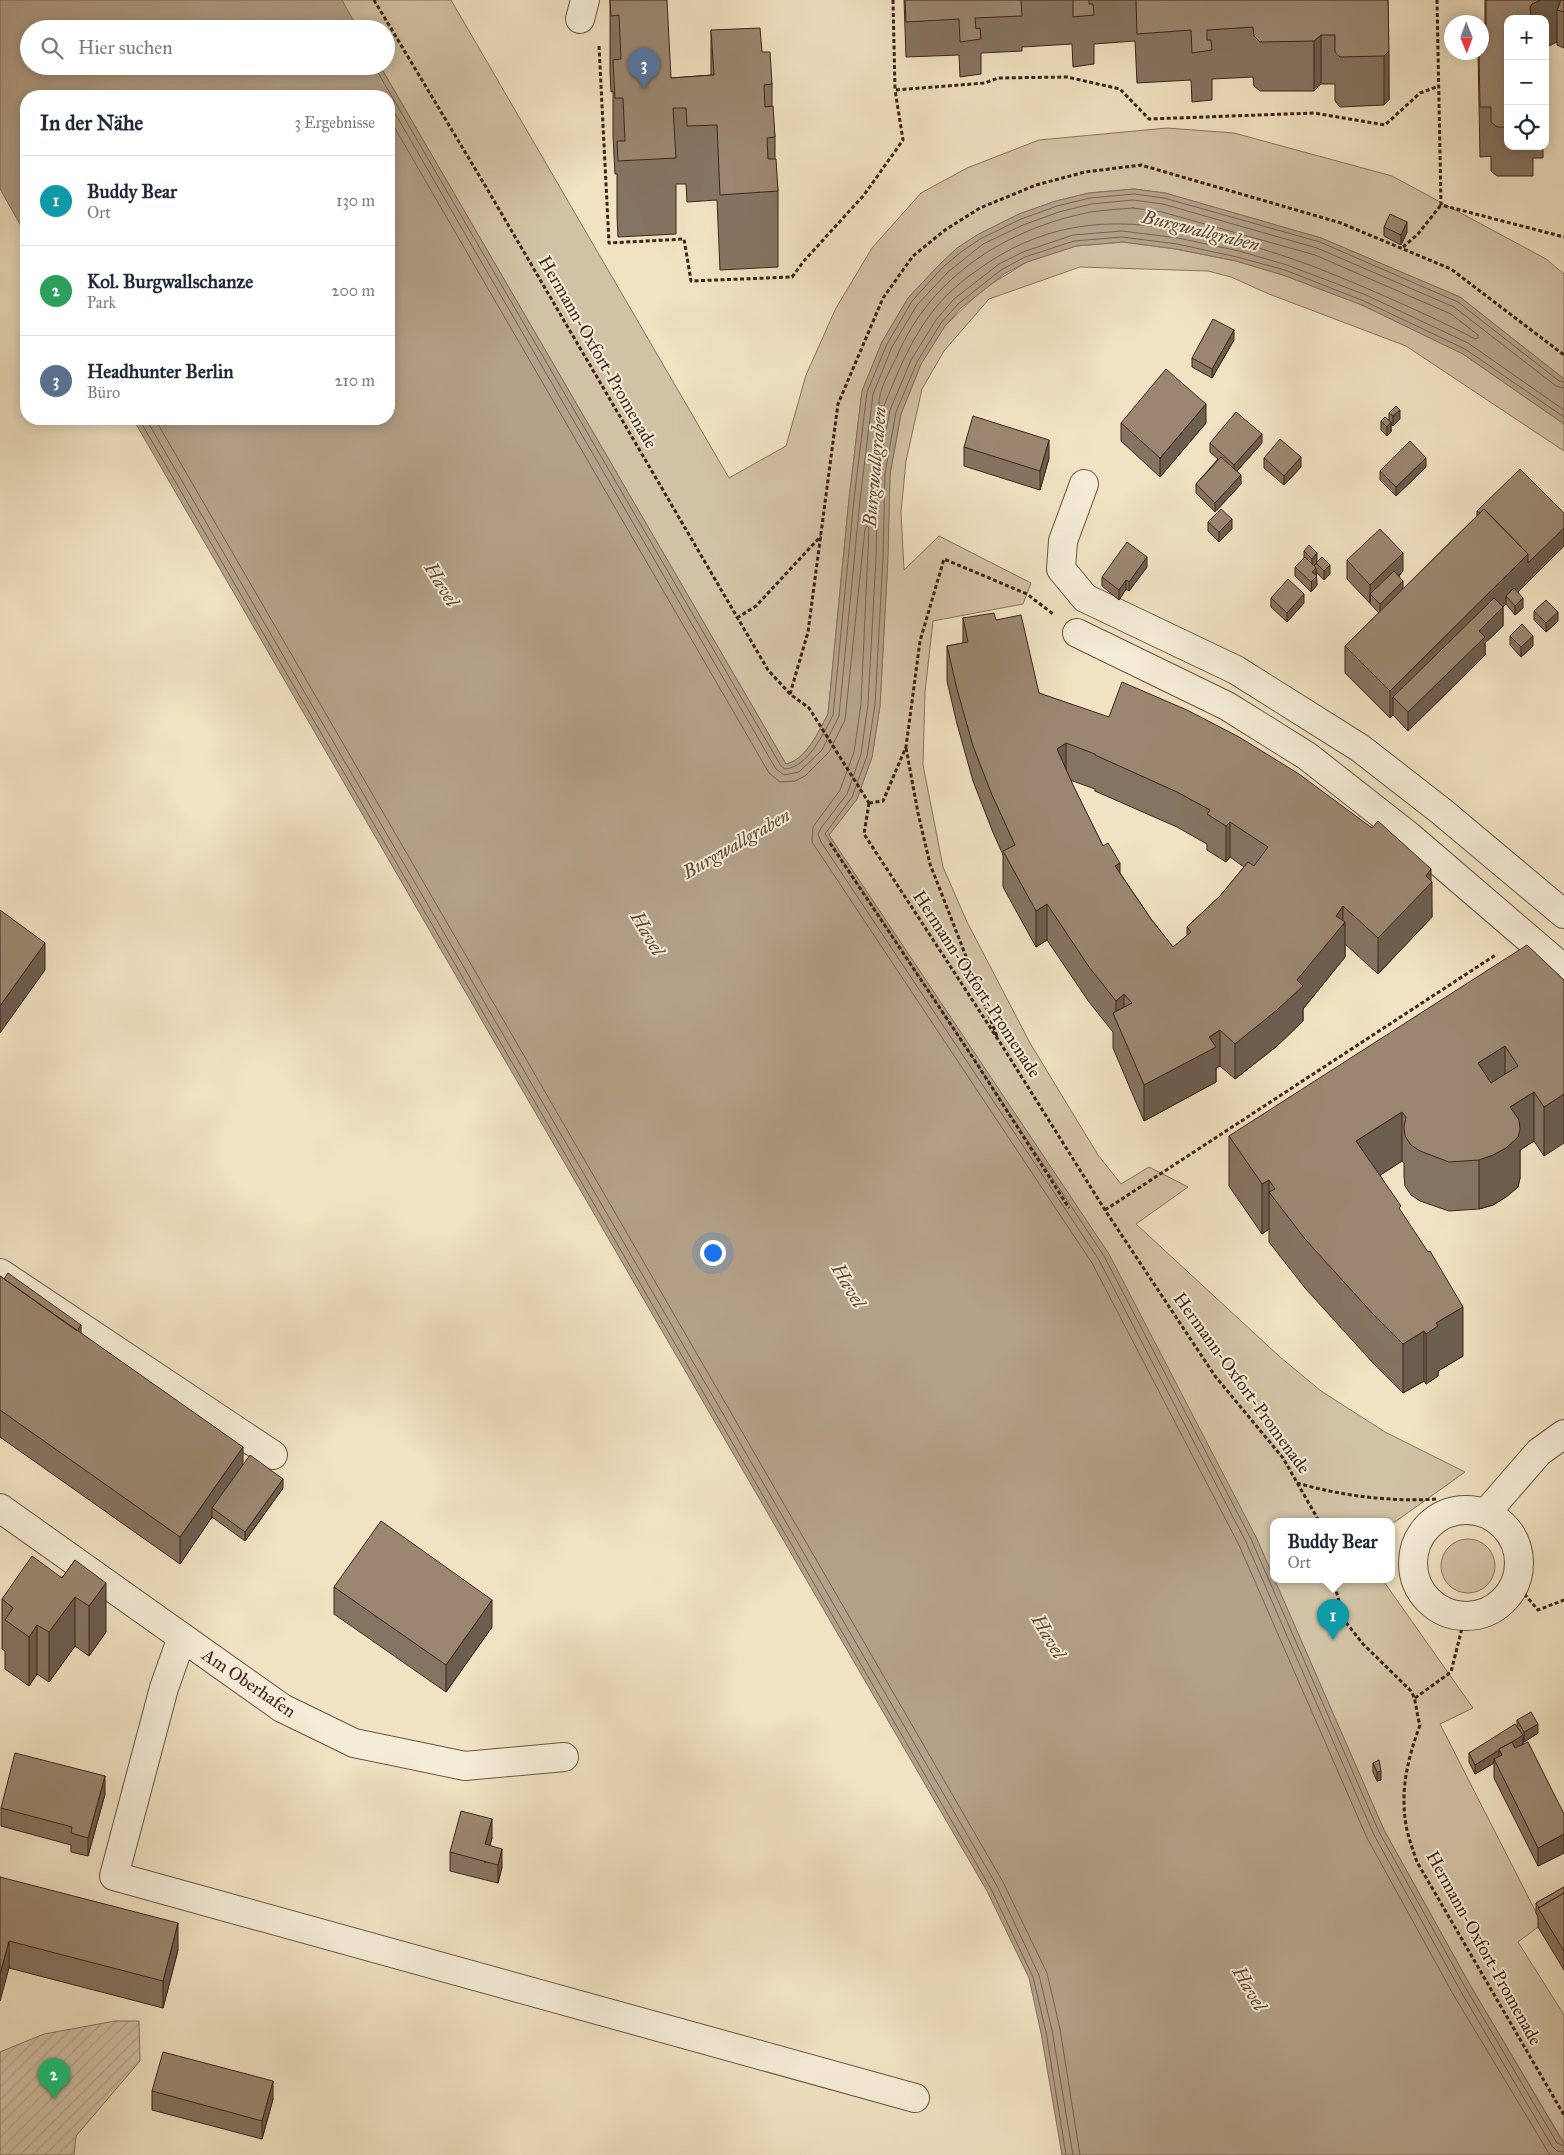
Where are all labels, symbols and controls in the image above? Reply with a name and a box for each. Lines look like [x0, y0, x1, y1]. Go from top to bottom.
north arrow [1444, 15, 1489, 60]
map controls [1504, 15, 1549, 150]
button: + [1504, 15, 1549, 60]
search box [20, 20, 395, 75]
icon: search [38, 34, 66, 62]
text: Hier suchen [78, 36, 172, 59]
pin: 3 [628, 48, 660, 89]
button: − [1504, 60, 1549, 105]
button: locate [1504, 105, 1549, 150]
text: In der Nähe [40, 110, 143, 136]
text: 3 Ergebnisse [294, 113, 375, 132]
text: Buddy Bear [87, 180, 177, 203]
text: 1 [53, 191, 59, 210]
text: 130 m [336, 191, 375, 210]
text: Ort [87, 203, 111, 222]
water label: Burgwallgraben [1139, 205, 1262, 256]
street label: Hermann-Oxfort-Promenade [534, 252, 662, 452]
text: Kol. Burgwallschanze [87, 270, 253, 293]
text: 2 [52, 281, 60, 300]
text: 200 m [332, 281, 375, 300]
text: Park [87, 293, 116, 312]
text: Headhunter Berlin [87, 360, 233, 383]
text: 3 [53, 371, 59, 390]
text: 210 m [335, 371, 375, 390]
text: Büro [87, 383, 120, 402]
water label: Burgwallgraben [858, 406, 891, 529]
water label: Havel [419, 557, 465, 612]
water label: Burgwallgraben [677, 803, 794, 884]
street label: Hermann-Oxfort-Promenade [908, 886, 1046, 1082]
water label: Havel [625, 906, 670, 961]
your location [700, 1240, 726, 1266]
water label: Havel [826, 1258, 871, 1313]
street label: Hermann-Oxfort-Promenade [1169, 1288, 1315, 1478]
popup [1270, 1518, 1395, 1583]
text: Buddy Bear [1287, 1530, 1378, 1553]
text: Ort [1287, 1553, 1311, 1572]
pin: 1 [1317, 1599, 1349, 1640]
water label: Havel [1026, 1609, 1071, 1664]
street label: Am Oberhafen [197, 1643, 300, 1723]
street label: Hermann-Oxfort-Promenade [1421, 1847, 1547, 2049]
water label: Havel [1227, 1961, 1272, 2016]
pin: 2 [38, 2058, 70, 2099]

